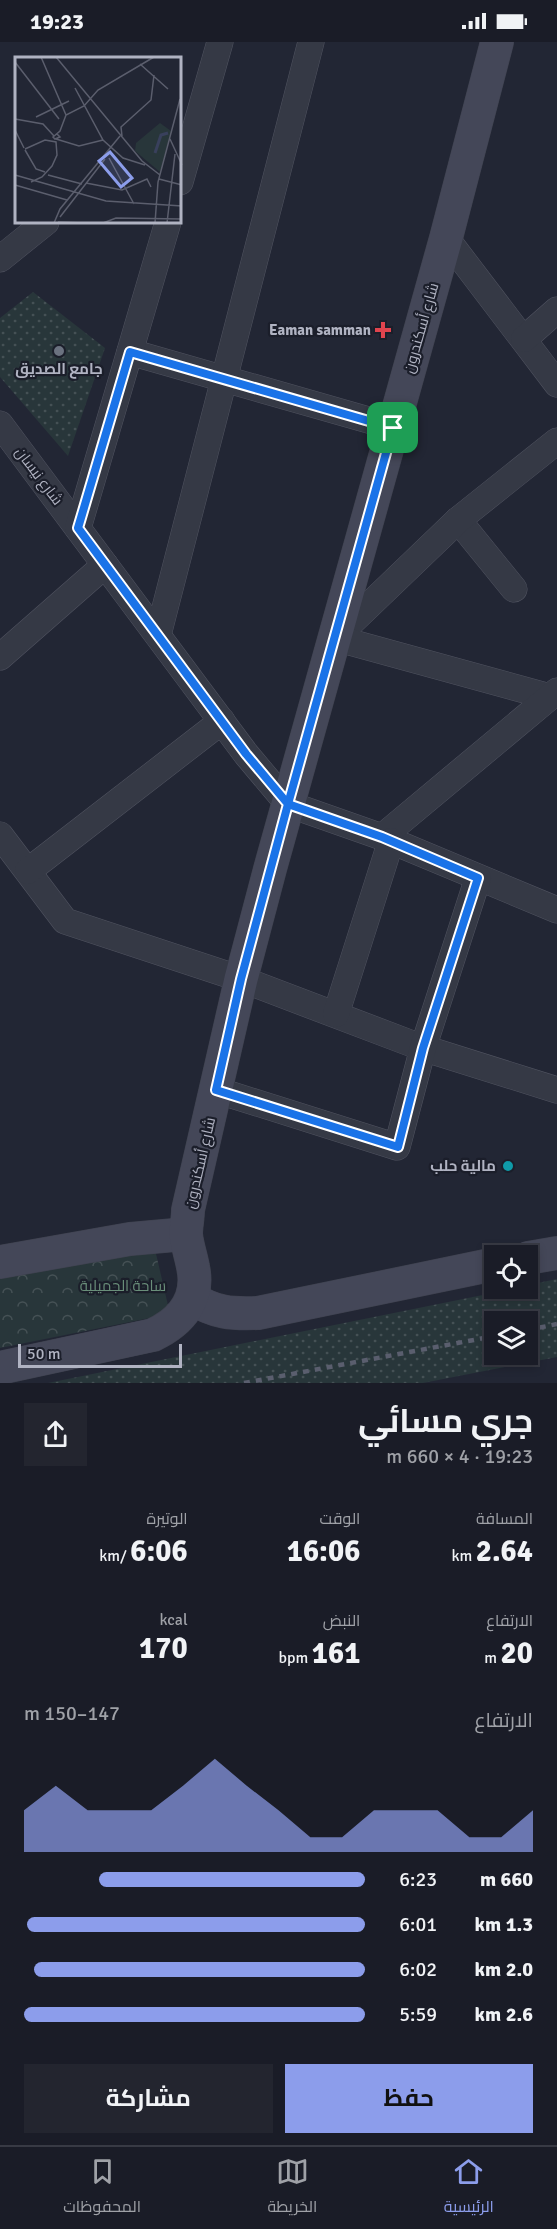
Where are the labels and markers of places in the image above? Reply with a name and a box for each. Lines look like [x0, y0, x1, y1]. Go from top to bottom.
place label: Eaman samman [269, 321, 371, 339]
marker: Eaman samman [376, 323, 390, 337]
marker: جامع الصديق [52, 344, 66, 358]
place label: جامع الصديق [15, 360, 103, 379]
pin [367, 402, 418, 453]
place label: مالية حلب [430, 1157, 496, 1175]
marker: مالية حلب [501, 1159, 515, 1173]

